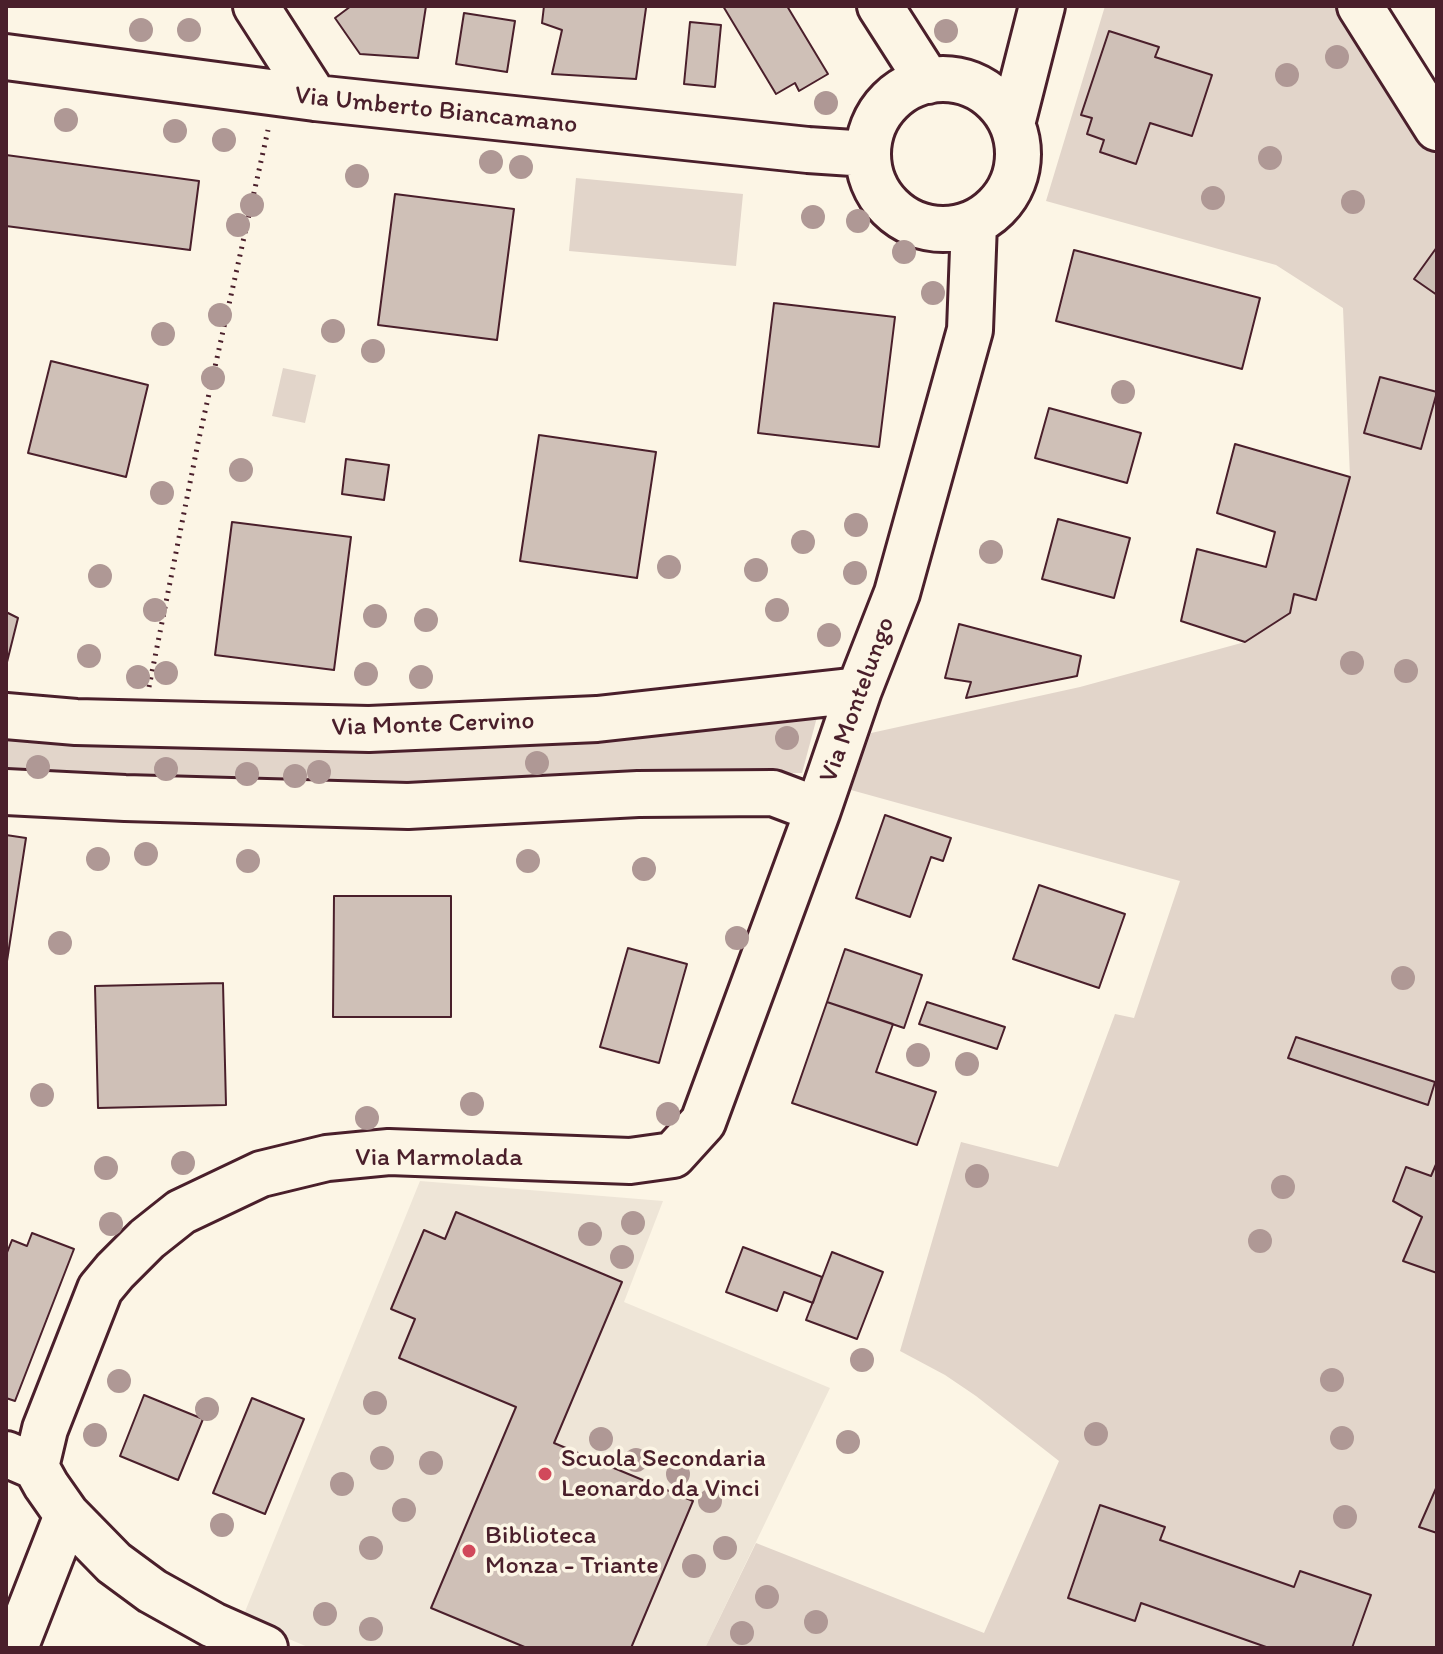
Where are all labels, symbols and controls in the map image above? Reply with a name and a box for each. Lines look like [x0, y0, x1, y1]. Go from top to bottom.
street label: Via Umberto Biancamano [293, 81, 579, 141]
street label: Via Montelungo [814, 613, 902, 787]
street label: Via Monte Cervino [331, 706, 535, 744]
street label: Via Marmolada [355, 1142, 523, 1174]
place label: Scuola Secondaria Leonardo da Vinci [561, 1443, 766, 1504]
marker: Scuola Secondaria Leonardo da Vinci [536, 1465, 554, 1483]
place label: Biblioteca Monza - Triante [485, 1520, 659, 1582]
marker: Biblioteca Monza - Triante [460, 1542, 478, 1560]

